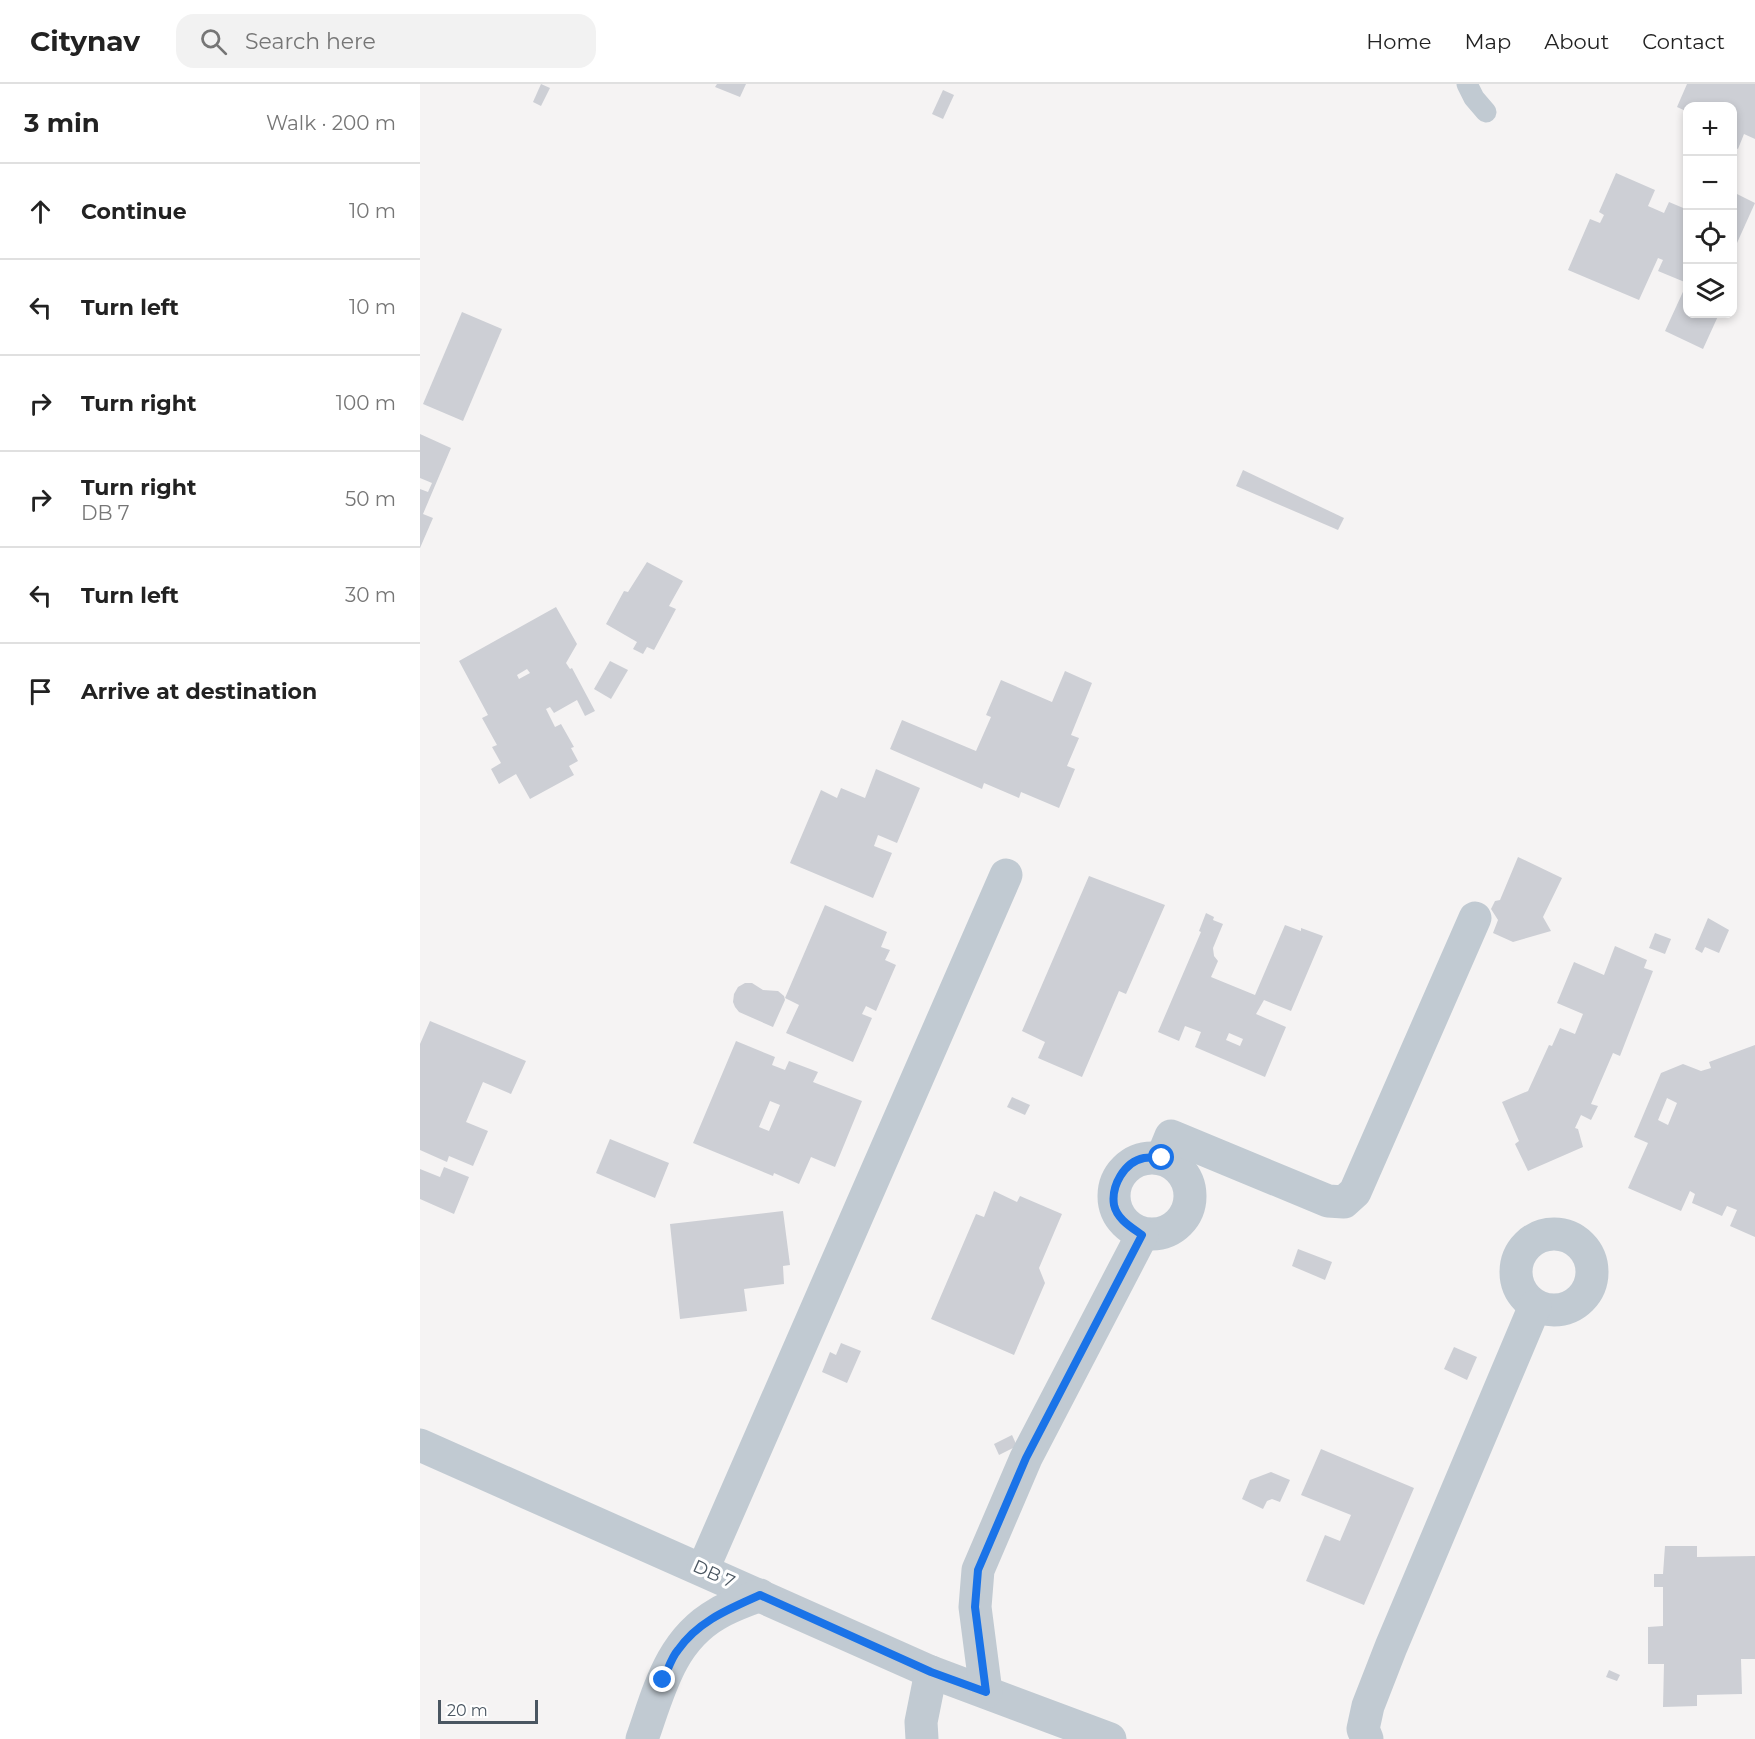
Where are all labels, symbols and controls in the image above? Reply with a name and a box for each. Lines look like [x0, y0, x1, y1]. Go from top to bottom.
search box [176, 14, 596, 68]
text: Citynav [30, 24, 140, 58]
icon: search [197, 25, 230, 58]
text: Search here [245, 28, 376, 55]
text: Home [1366, 29, 1431, 54]
text: Map [1464, 29, 1511, 54]
text: About [1544, 29, 1609, 54]
text: Contact [1642, 29, 1725, 54]
map controls [1683, 102, 1737, 318]
button: + [1683, 102, 1737, 156]
text: 3 min [24, 107, 100, 139]
text: Walk · 200 m [266, 111, 396, 135]
button: − [1683, 156, 1737, 210]
icon: ahead [24, 195, 57, 228]
text: Continue [81, 198, 187, 225]
text: 10 m [349, 199, 396, 223]
button: locate [1683, 210, 1737, 264]
button: layers [1683, 264, 1737, 318]
icon: left [24, 291, 57, 324]
text: Turn left [81, 294, 179, 321]
text: 10 m [349, 295, 396, 319]
icon: right [24, 387, 57, 420]
text: Turn right [81, 390, 196, 417]
text: 100 m [336, 391, 396, 415]
text: Turn right [81, 474, 196, 501]
icon: right [24, 483, 57, 516]
text: 50 m [345, 487, 396, 511]
text: DB 7 [81, 501, 130, 525]
icon: left [24, 579, 57, 612]
text: Turn left [81, 582, 179, 609]
text: 30 m [345, 583, 396, 607]
icon: arrive [24, 675, 57, 708]
text: Arrive at destination [81, 678, 317, 705]
route start [1148, 1144, 1174, 1170]
street label: DB 7 [690, 1555, 738, 1593]
route end [649, 1666, 675, 1692]
scale bar [438, 1697, 538, 1724]
text: 20 m [447, 1701, 488, 1720]

